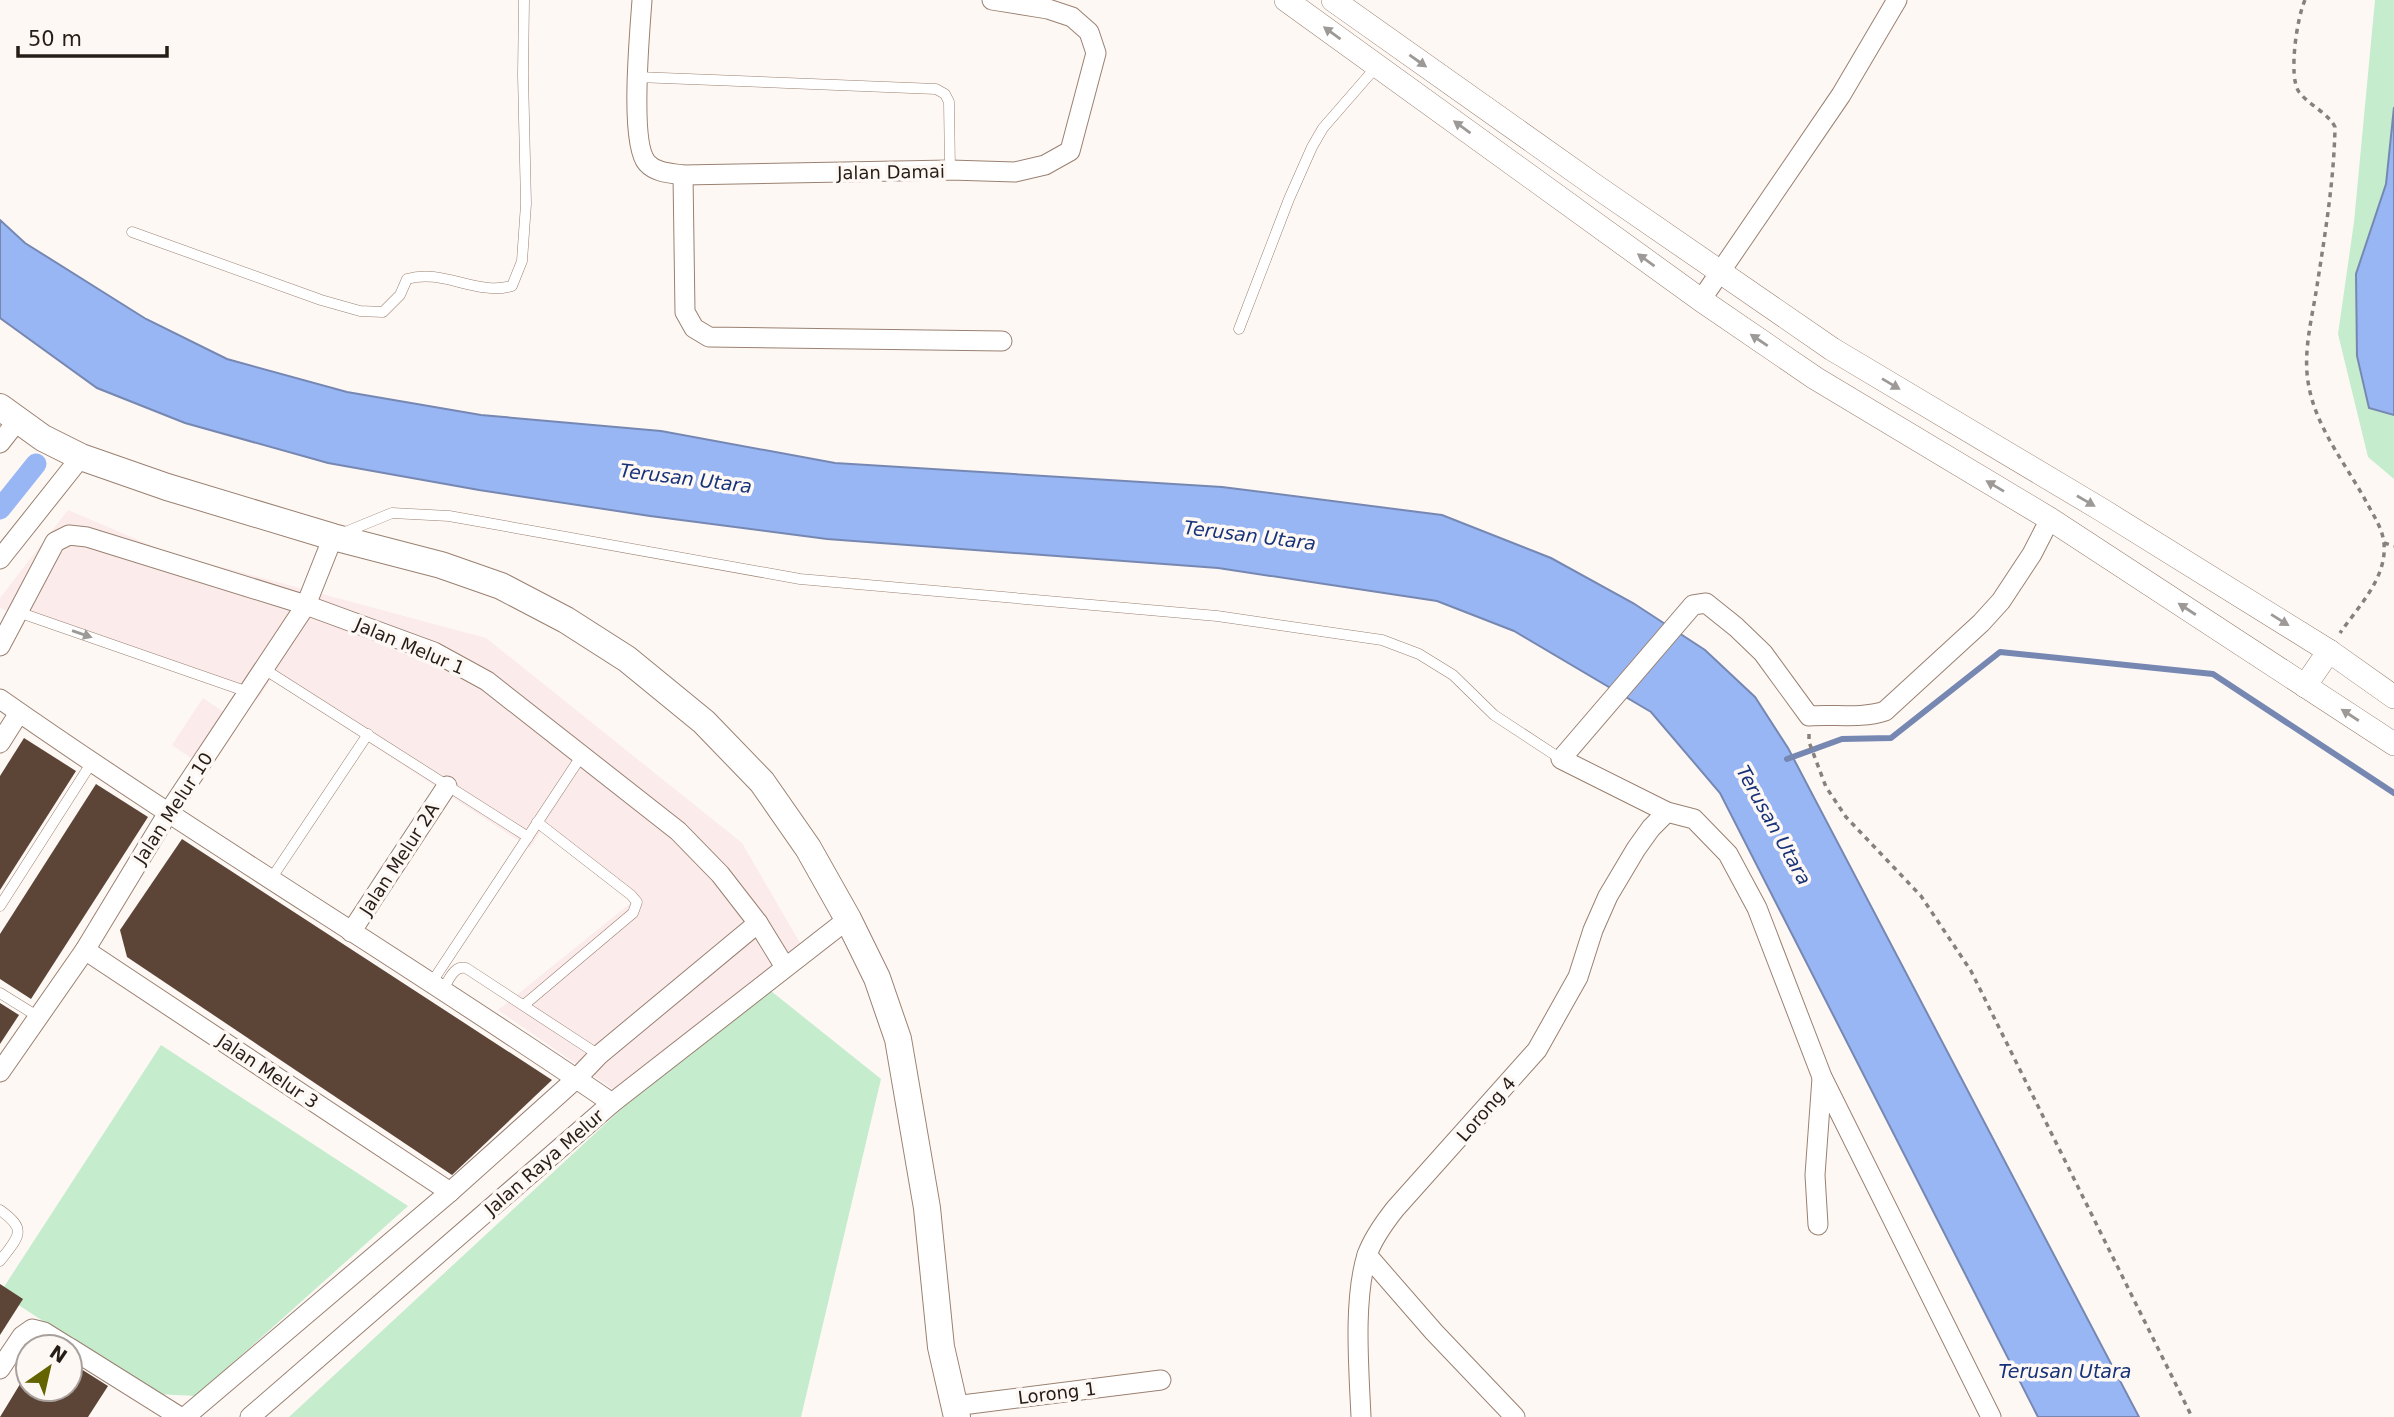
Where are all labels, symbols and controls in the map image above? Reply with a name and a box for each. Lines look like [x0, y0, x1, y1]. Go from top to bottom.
scale bar [18, 14, 166, 58]
one-way arrow [1323, 26, 1341, 40]
text: 50 m [28, 27, 82, 51]
one-way arrow [1409, 54, 1427, 68]
one-way arrow [1453, 119, 1471, 134]
street label: Jalan Damai [836, 161, 945, 183]
one-way arrow [1637, 253, 1655, 267]
one-way arrow [1750, 333, 1768, 347]
one-way arrow [1881, 378, 1900, 391]
water label: Terusan Utara [619, 459, 753, 497]
one-way arrow [1986, 479, 2005, 492]
one-way arrow [2076, 495, 2096, 507]
water label: Terusan Utara [1183, 516, 1317, 554]
one-way arrow [2177, 602, 2196, 615]
street label: Jalan Melur 1 [351, 613, 468, 679]
one-way arrow [2270, 614, 2289, 627]
one-way arrow [71, 629, 92, 640]
one-way arrow [2340, 709, 2359, 722]
street label: Jalan Melur 10 [129, 748, 217, 868]
water label: Terusan Utara [1732, 762, 1816, 888]
street label: Jalan Melur 2A [354, 798, 443, 920]
street label: Jalan Melur 3 [213, 1029, 322, 1112]
street label: Lorong 4 [1452, 1072, 1520, 1146]
street label: Jalan Raya Melur [480, 1104, 608, 1220]
north arrow [14, 1333, 84, 1403]
text: N [46, 1340, 71, 1367]
water label: Terusan Utara [1999, 1360, 2131, 1382]
street label: Lorong 1 [1017, 1378, 1097, 1408]

